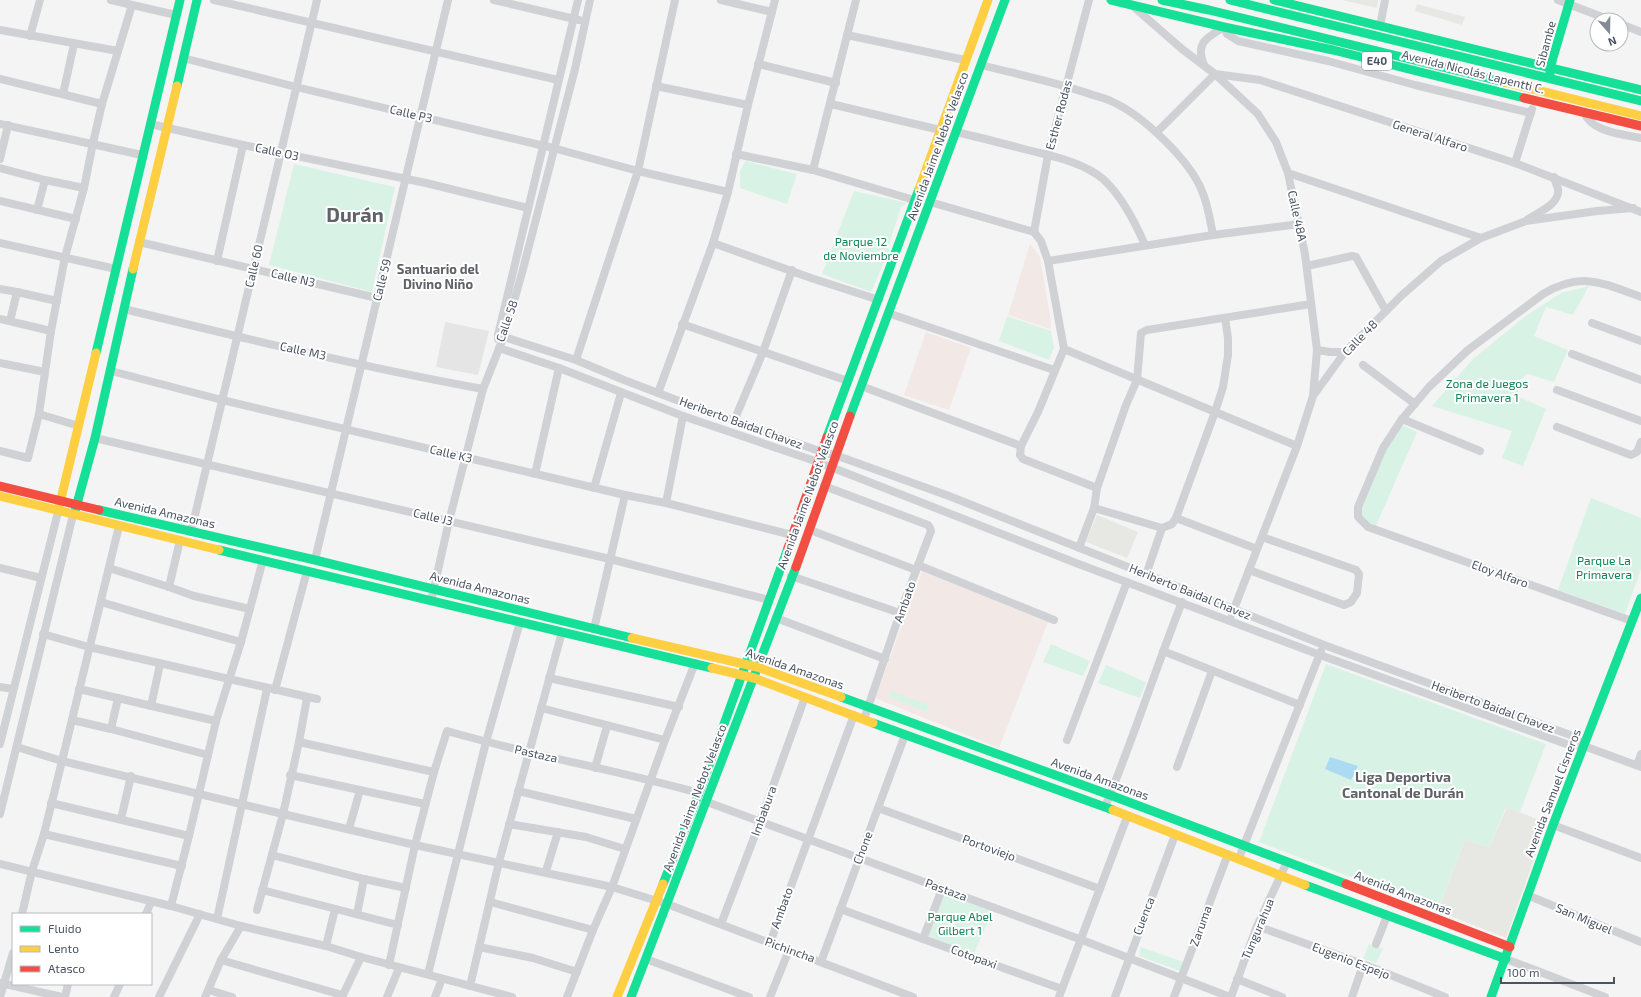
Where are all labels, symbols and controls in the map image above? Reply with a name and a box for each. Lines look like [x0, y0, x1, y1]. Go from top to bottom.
north arrow [1589, 12, 1629, 52]
street label: Sibambe [1532, 19, 1558, 68]
text: N [1607, 34, 1619, 49]
street label: Avenida Nicolás Lapentti C. [1400, 47, 1546, 96]
road number: E40 [1362, 52, 1392, 70]
street label: Avenida Jaime Nebot Velasco [904, 69, 970, 222]
street label: Esther Rodas [1042, 78, 1074, 151]
street label: Calle P3 [388, 101, 434, 125]
street label: General Alfaro [1391, 116, 1470, 154]
street label: Calle O3 [254, 140, 300, 162]
street label: Calle 48A [1286, 189, 1310, 243]
district label: Durán [326, 202, 384, 226]
park label: Parque 12 de Noviembre [823, 234, 899, 262]
street label: Calle 60 [241, 243, 265, 289]
street label: Calle 59 [369, 257, 393, 302]
district label: Santuario del Divino Niño [397, 261, 480, 292]
street label: Calle N3 [270, 265, 317, 289]
street label: Calle 58 [492, 298, 520, 343]
street label: Calle 48 [1339, 316, 1380, 358]
street label: Calle M3 [279, 338, 328, 362]
park label: Zona de Juegos Primavera 1 [1446, 376, 1528, 404]
street label: Heriberto Baidal Chavez [678, 393, 805, 451]
street label: Avenida Jaime Nebot Velasco [774, 418, 840, 571]
street label: Calle K3 [428, 441, 474, 465]
street label: Avenida Amazonas [114, 494, 217, 530]
street label: Calle J3 [412, 505, 454, 527]
park label: Parque La Primavera [1576, 553, 1632, 581]
street label: Eloy Alfaro [1470, 556, 1531, 590]
street label: Heriberto Baidal Chavez [1127, 560, 1253, 622]
street label: Avenida Amazonas [429, 568, 532, 606]
street label: Ambato [890, 579, 918, 624]
street label: Avenida Amazonas [744, 645, 846, 691]
street label: Heriberto Baidal Chavez [1430, 677, 1557, 735]
street label: Avenida Jaime Nebot Velasco [659, 722, 729, 873]
street label: Avenida Samuel Cisneros [1521, 727, 1583, 859]
street label: Pastaza [513, 741, 559, 765]
street label: Avenida Amazonas [1050, 754, 1151, 802]
district label: Liga Deportiva Cantonal de Durán [1342, 768, 1464, 801]
street label: Imbabura [748, 784, 779, 838]
street label: Chone [849, 829, 875, 866]
street label: Portoviejo [961, 831, 1018, 864]
street label: Avenida Amazonas [1353, 867, 1454, 917]
street label: Pastaza [923, 875, 969, 903]
street label: Ambato [767, 885, 795, 930]
street label: Cuenca [1129, 895, 1157, 937]
street label: Tungurahua [1238, 896, 1276, 961]
street label: San Miguel [1554, 900, 1615, 936]
street label: Zaruma [1186, 903, 1214, 948]
park label: Parque Abel Gilbert 1 [927, 909, 993, 937]
legend [12, 913, 152, 985]
text: Fluido [48, 921, 82, 935]
street label: Pichincha [763, 934, 817, 965]
street label: Eugenio Espejo [1310, 939, 1392, 982]
text: Lento [48, 941, 79, 955]
street label: Cotopaxi [949, 941, 999, 971]
scale bar [1501, 959, 1614, 985]
text: Atasco [48, 961, 85, 975]
text: 100 m [1507, 965, 1539, 979]

